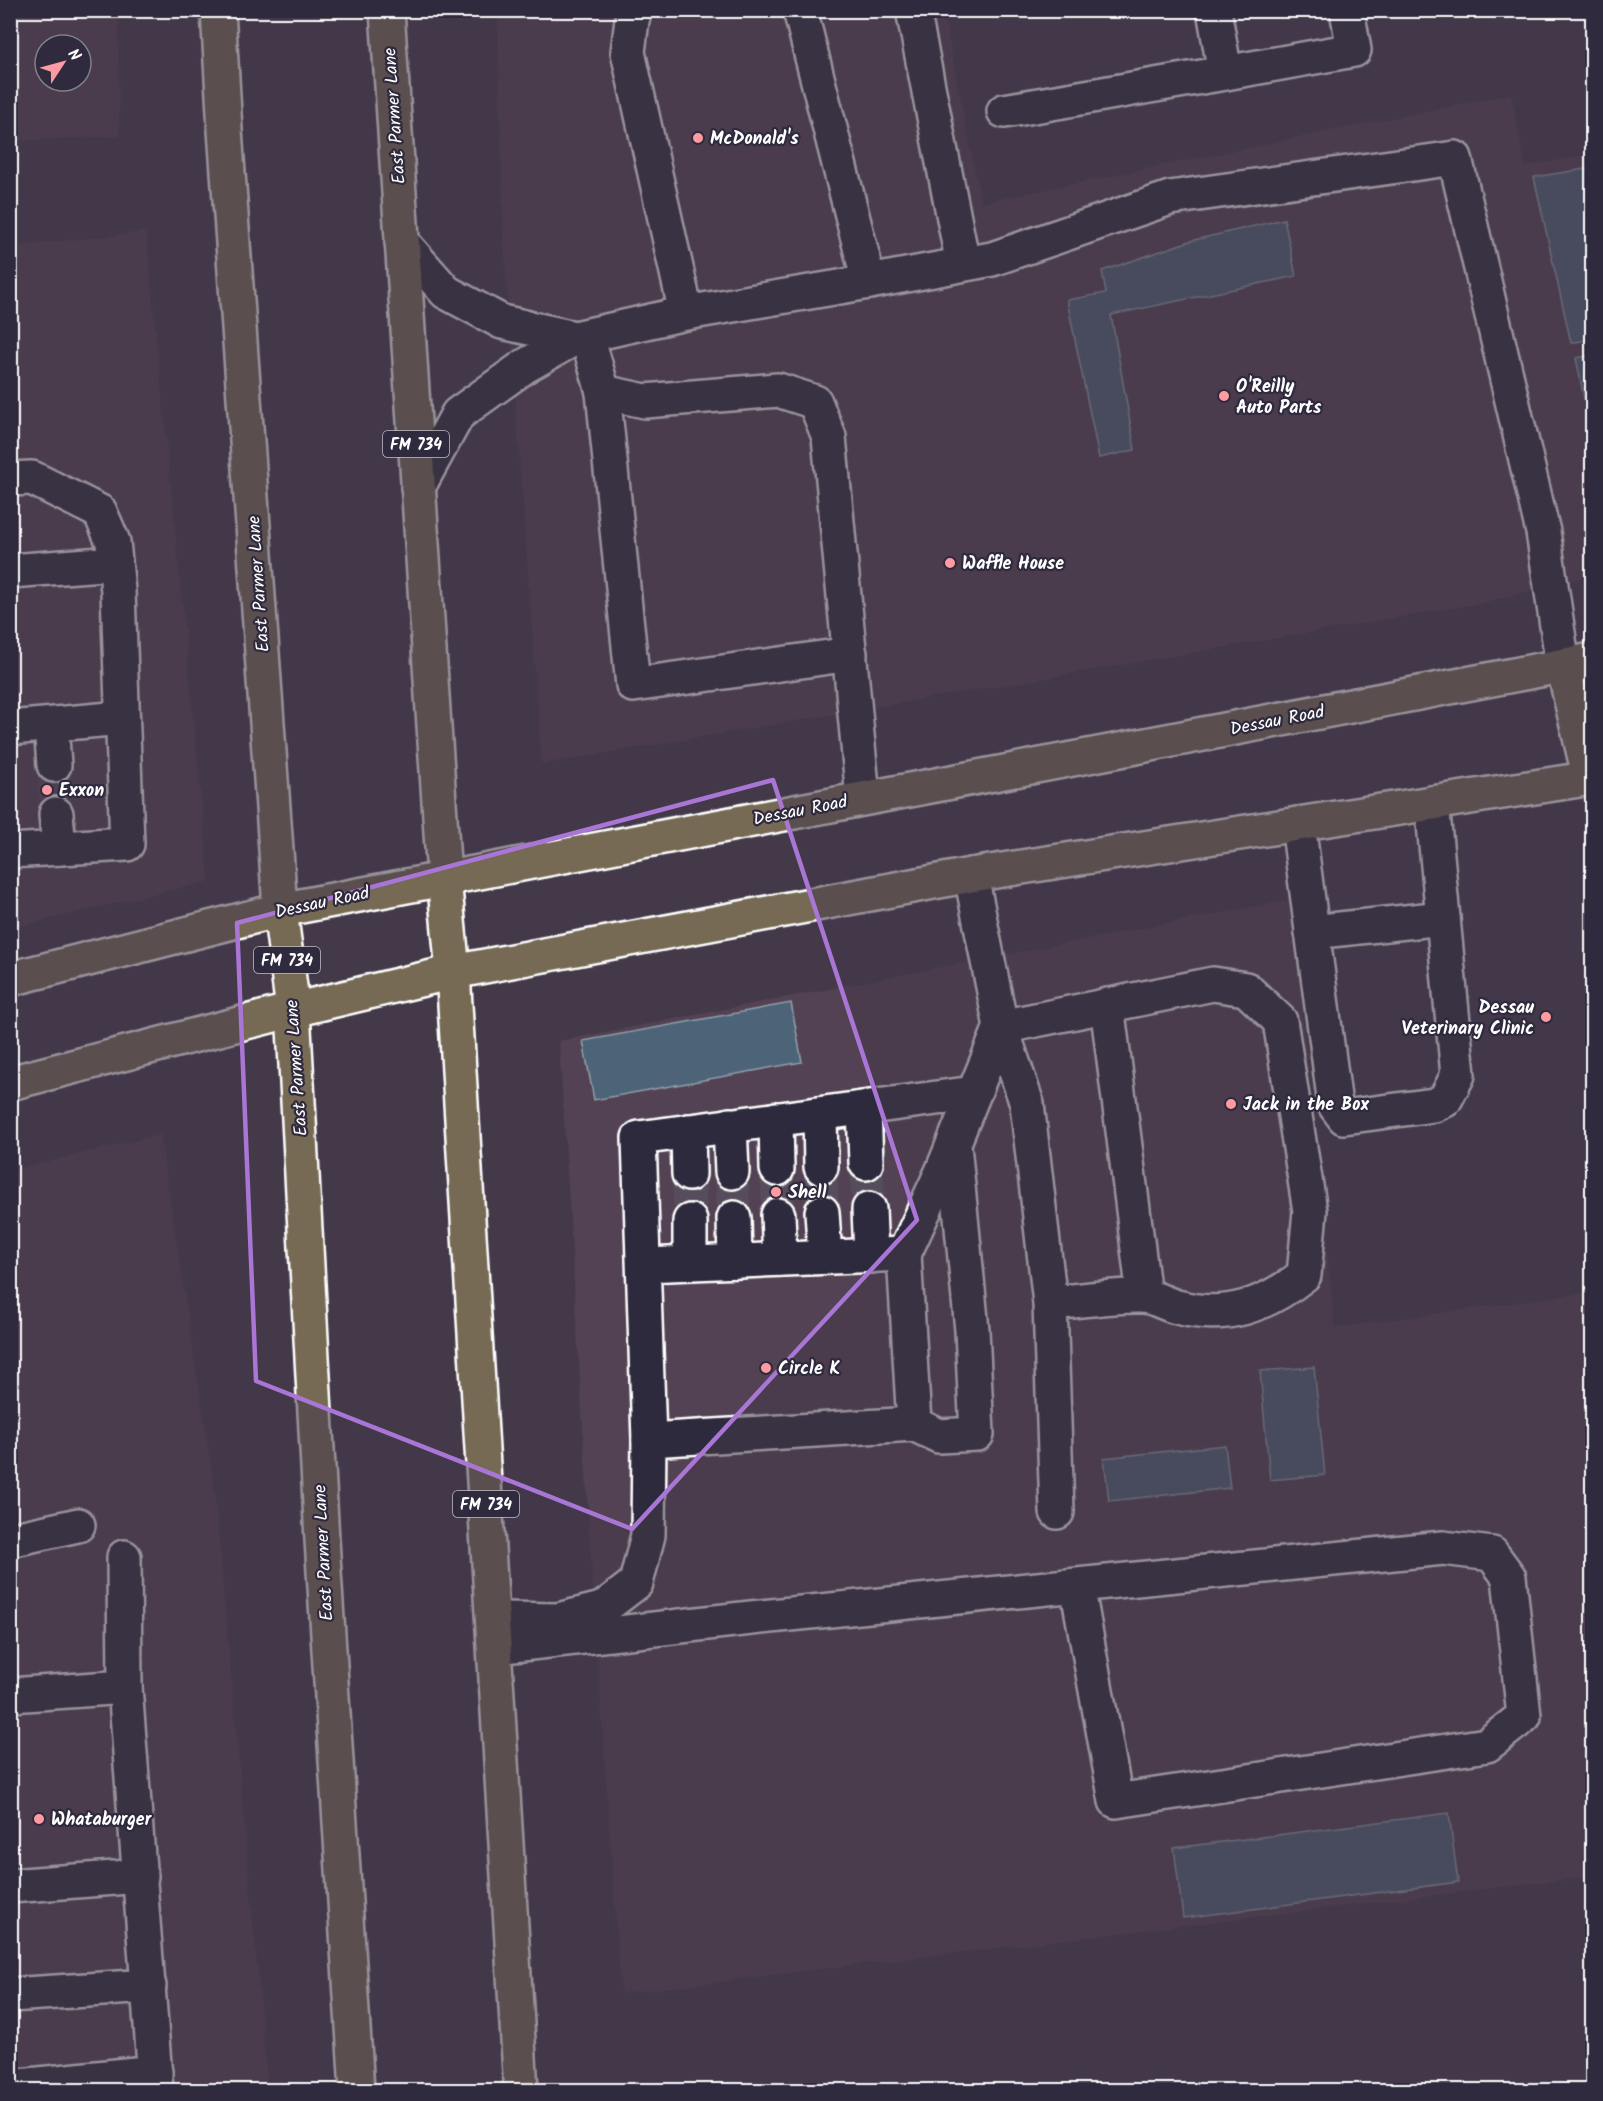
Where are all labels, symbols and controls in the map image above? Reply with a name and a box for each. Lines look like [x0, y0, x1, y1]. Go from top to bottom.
north arrow [33, 33, 93, 93]
text: N [61, 44, 87, 67]
street label: East Parmer Lane [376, 47, 415, 185]
place label: McDonald's [710, 125, 799, 154]
marker: McDonald's [691, 131, 705, 145]
place label: O'Reilly Auto Parts [1236, 373, 1322, 423]
marker: O'Reilly Auto Parts [1217, 389, 1231, 403]
road number: FM 734 [383, 431, 449, 457]
street label: East Parmer Lane [240, 515, 279, 653]
place label: Waffle House [962, 550, 1064, 579]
marker: Waffle House [943, 556, 957, 570]
street label: Dessau Road [1228, 698, 1328, 745]
place label: Exxon [59, 777, 104, 806]
marker: Exxon [40, 783, 54, 797]
street label: Dessau Road [751, 788, 851, 835]
street label: Dessau Road [273, 879, 373, 928]
road number: FM 734 [254, 947, 320, 973]
place label: Dessau Veterinary Clinic [1402, 994, 1534, 1044]
street label: East Parmer Lane [278, 999, 317, 1137]
marker: Dessau Veterinary Clinic [1539, 1010, 1553, 1024]
place label: Jack in the Box [1243, 1091, 1370, 1120]
marker: Jack in the Box [1224, 1097, 1238, 1111]
place label: Shell [788, 1179, 827, 1208]
marker: Shell [769, 1185, 783, 1199]
place label: Circle K [778, 1355, 841, 1384]
marker: Circle K [759, 1361, 773, 1375]
street label: East Parmer Lane [306, 1484, 343, 1622]
road number: FM 734 [453, 1491, 519, 1517]
place label: Whataburger [51, 1806, 153, 1835]
marker: Whataburger [32, 1812, 46, 1826]

